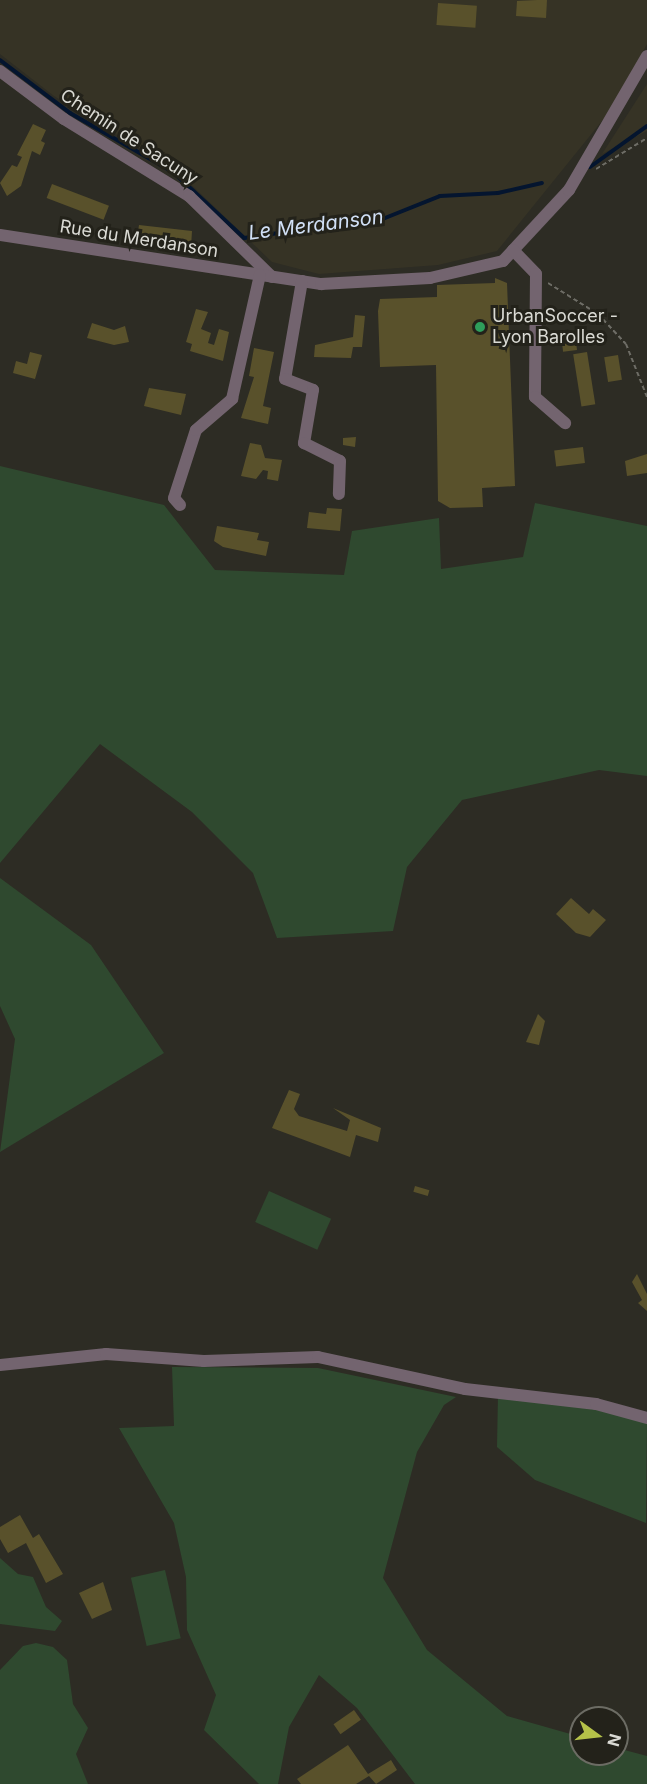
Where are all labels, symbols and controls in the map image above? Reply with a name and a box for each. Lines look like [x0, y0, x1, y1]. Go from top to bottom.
street label: Chemin de Sacuny [56, 84, 202, 190]
water label: Le Merdanson [247, 205, 385, 245]
street label: Rue du Merdanson [58, 216, 220, 262]
place label: UrbanSoccer - Lyon Barolles [492, 306, 618, 348]
marker: UrbanSoccer - Lyon Barolles [473, 320, 487, 334]
north arrow [569, 1706, 629, 1766]
text: N [603, 1732, 626, 1749]

